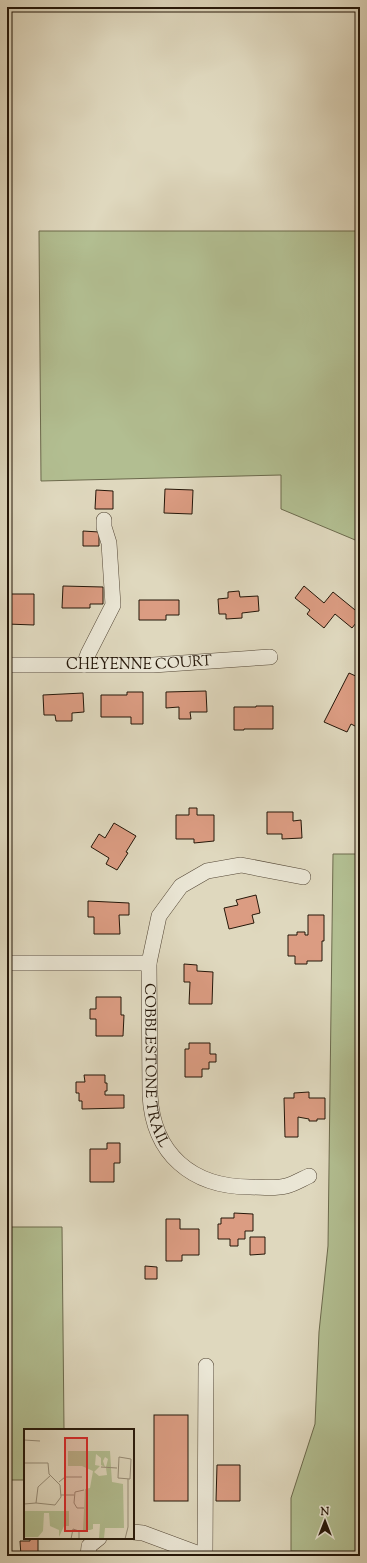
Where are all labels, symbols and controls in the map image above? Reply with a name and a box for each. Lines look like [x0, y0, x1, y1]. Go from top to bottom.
street label: CHEYENNE COURT [66, 650, 213, 676]
street label: COBBLESTONE TRAIL [139, 983, 174, 1151]
inset map [24, 1429, 134, 1539]
north arrow [305, 1501, 345, 1541]
text: N [320, 1504, 330, 1520]

